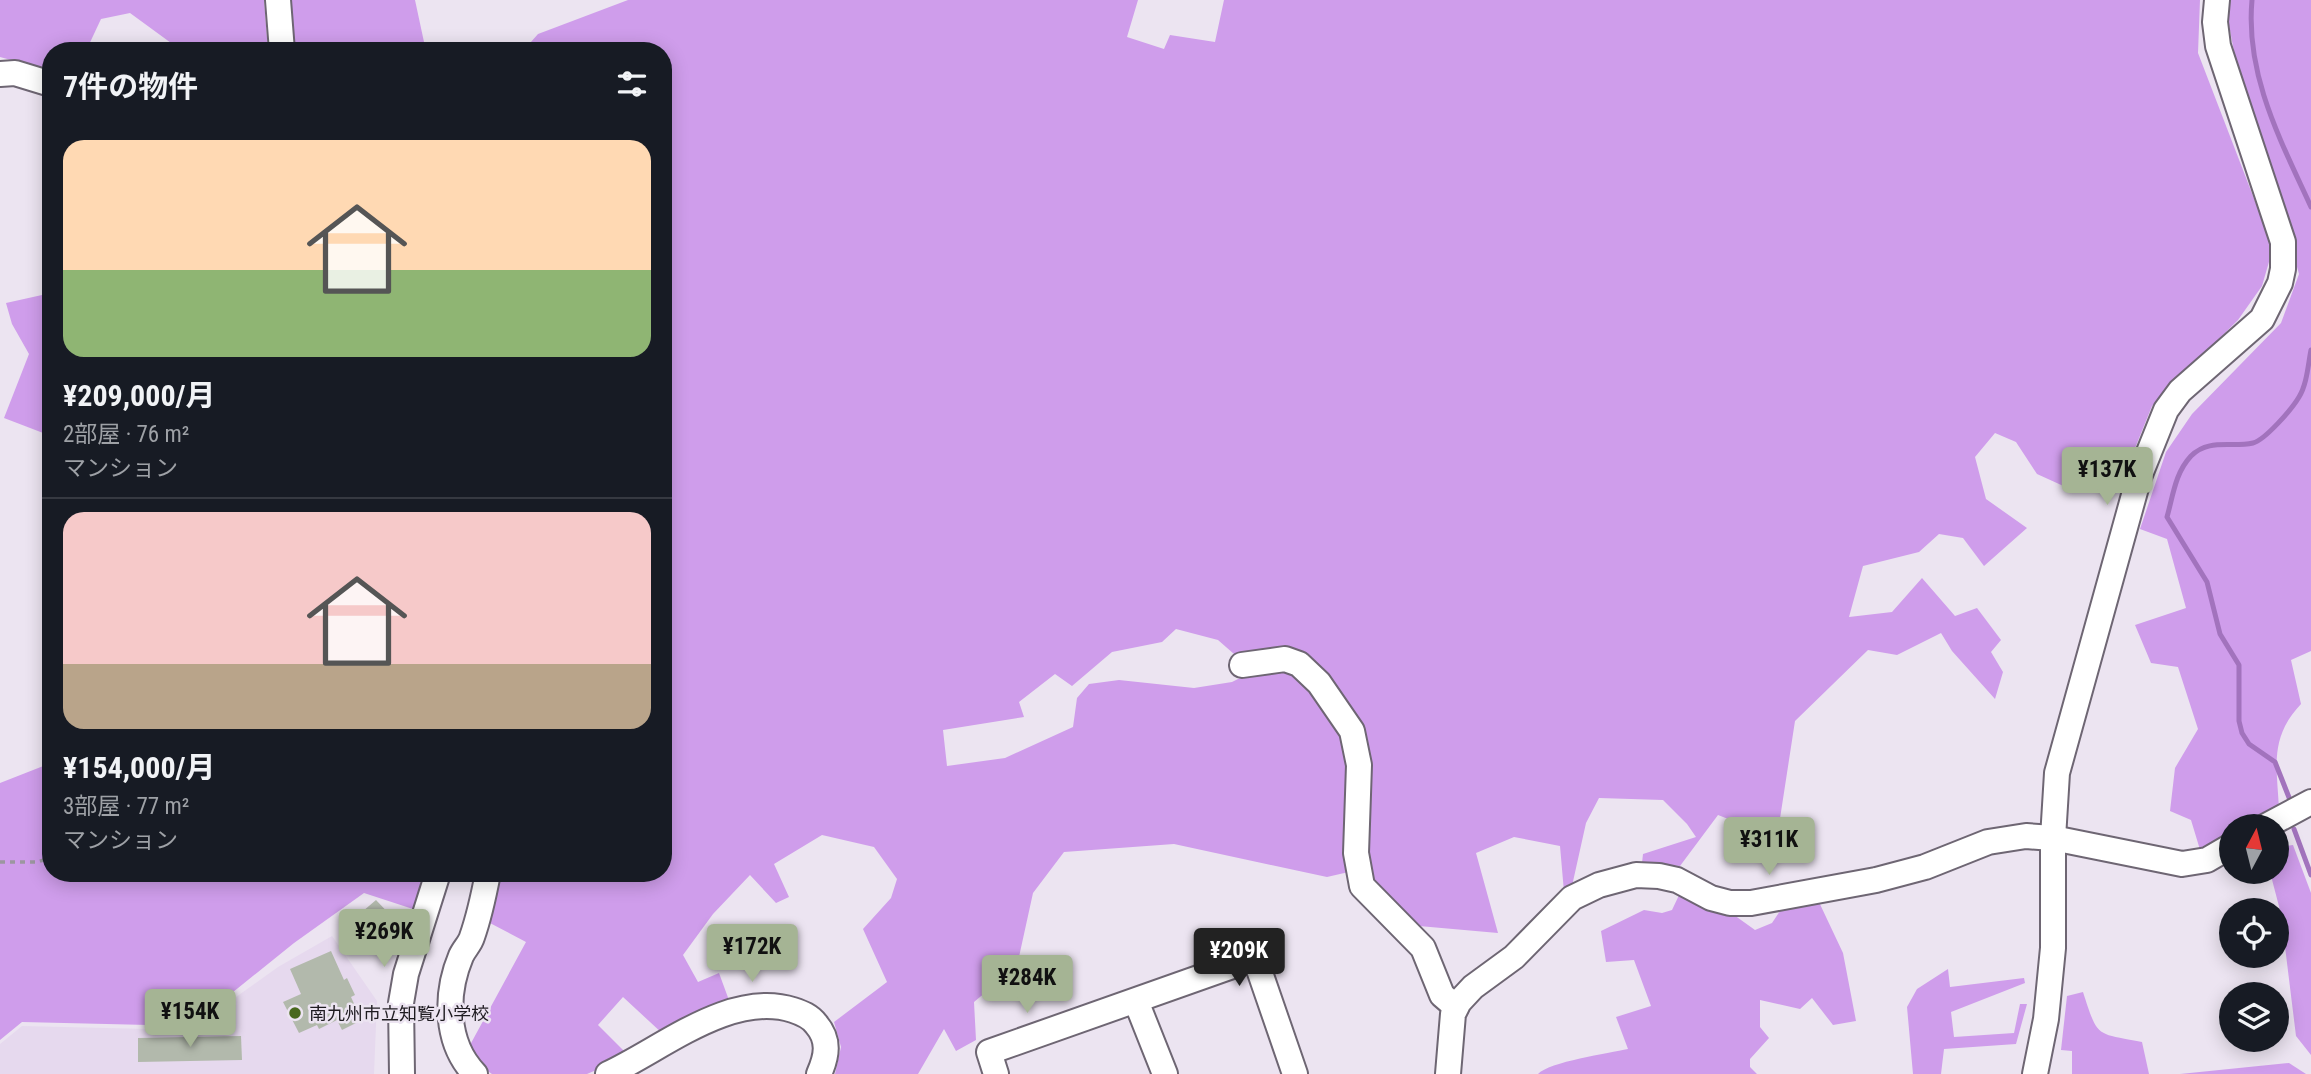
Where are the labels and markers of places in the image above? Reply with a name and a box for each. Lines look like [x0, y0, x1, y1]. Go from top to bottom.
pin: ¥137K [2058, 448, 2156, 507]
pin: ¥311K [1720, 818, 1818, 877]
pin: ¥269K [335, 909, 433, 969]
pin: ¥172K [703, 925, 801, 984]
pin: ¥209K [1190, 928, 1288, 988]
pin: ¥284K [978, 956, 1076, 1015]
pin: ¥154K [141, 990, 239, 1049]
place label: 南九州市立知覧小学校 [309, 1003, 489, 1024]
marker: 南九州市立知覧小学校 [287, 1005, 303, 1021]

